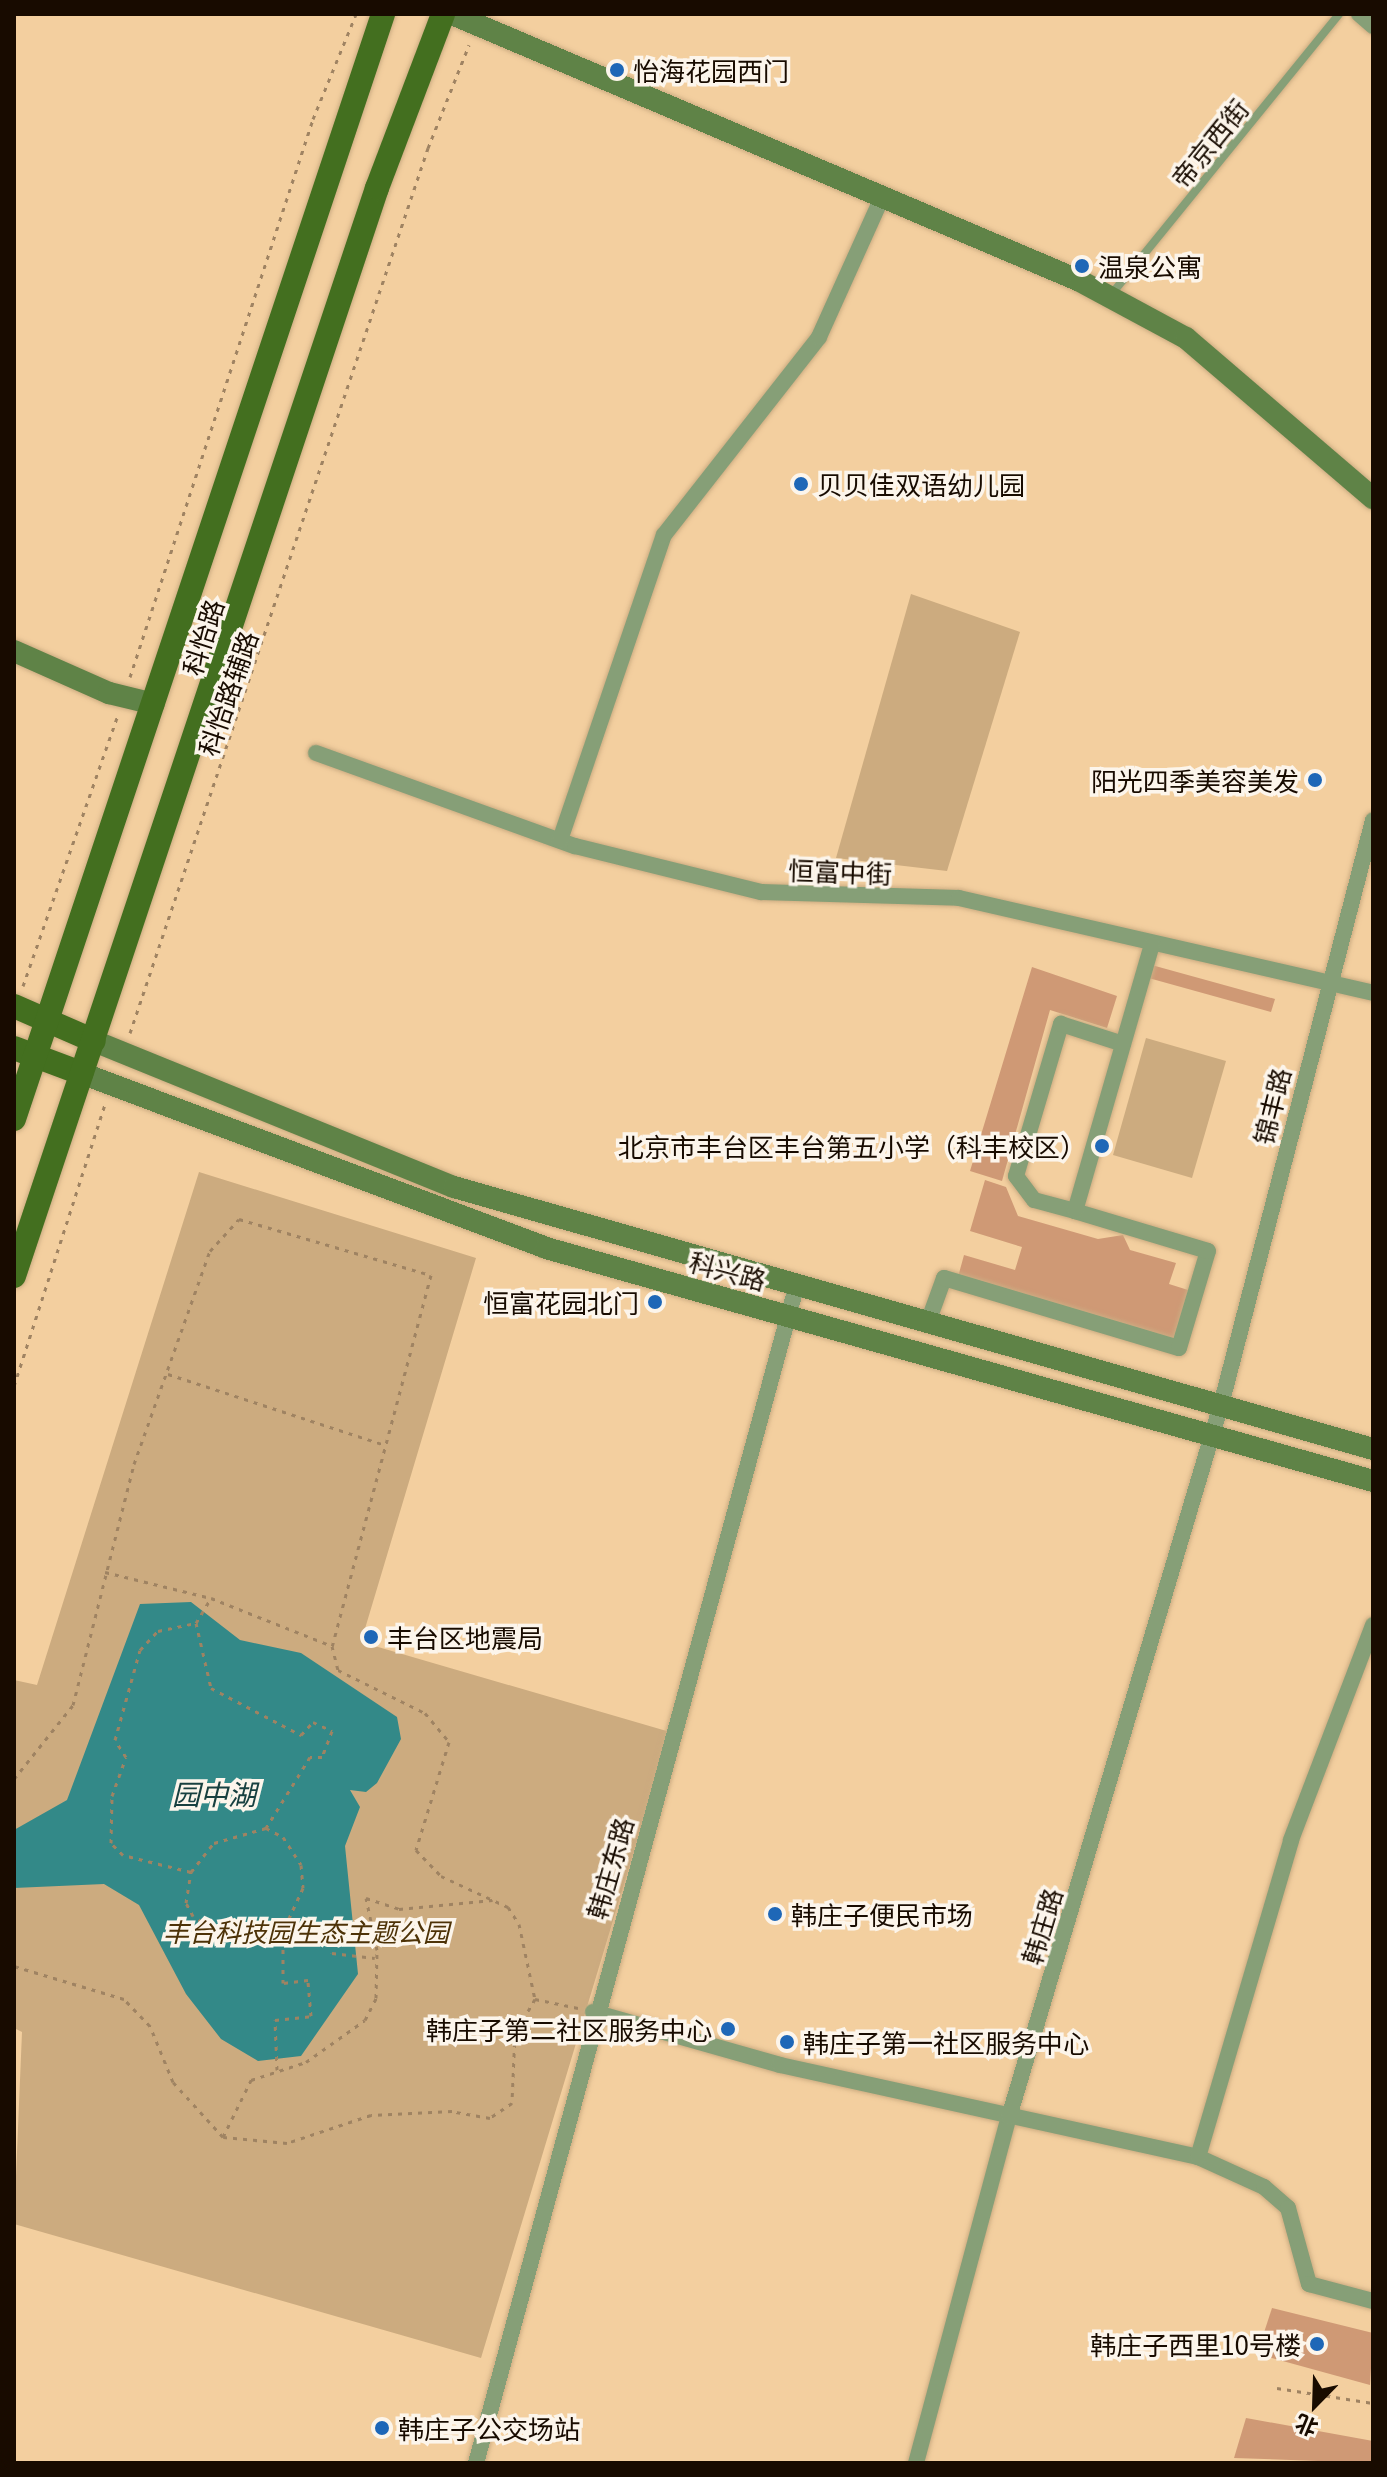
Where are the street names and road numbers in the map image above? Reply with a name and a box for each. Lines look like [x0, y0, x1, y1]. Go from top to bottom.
street label: 帝京西街 [1164, 93, 1254, 193]
street label: 科怡路 [175, 595, 229, 679]
street label: 科怡路辅路 [191, 626, 263, 760]
street label: 恒富中街 [787, 854, 893, 888]
street label: 锦丰路 [1246, 1064, 1296, 1148]
street label: 科兴路 [686, 1245, 770, 1295]
street label: 韩庄东路 [580, 1814, 638, 1922]
street label: 韩庄路 [1015, 1884, 1067, 1968]

